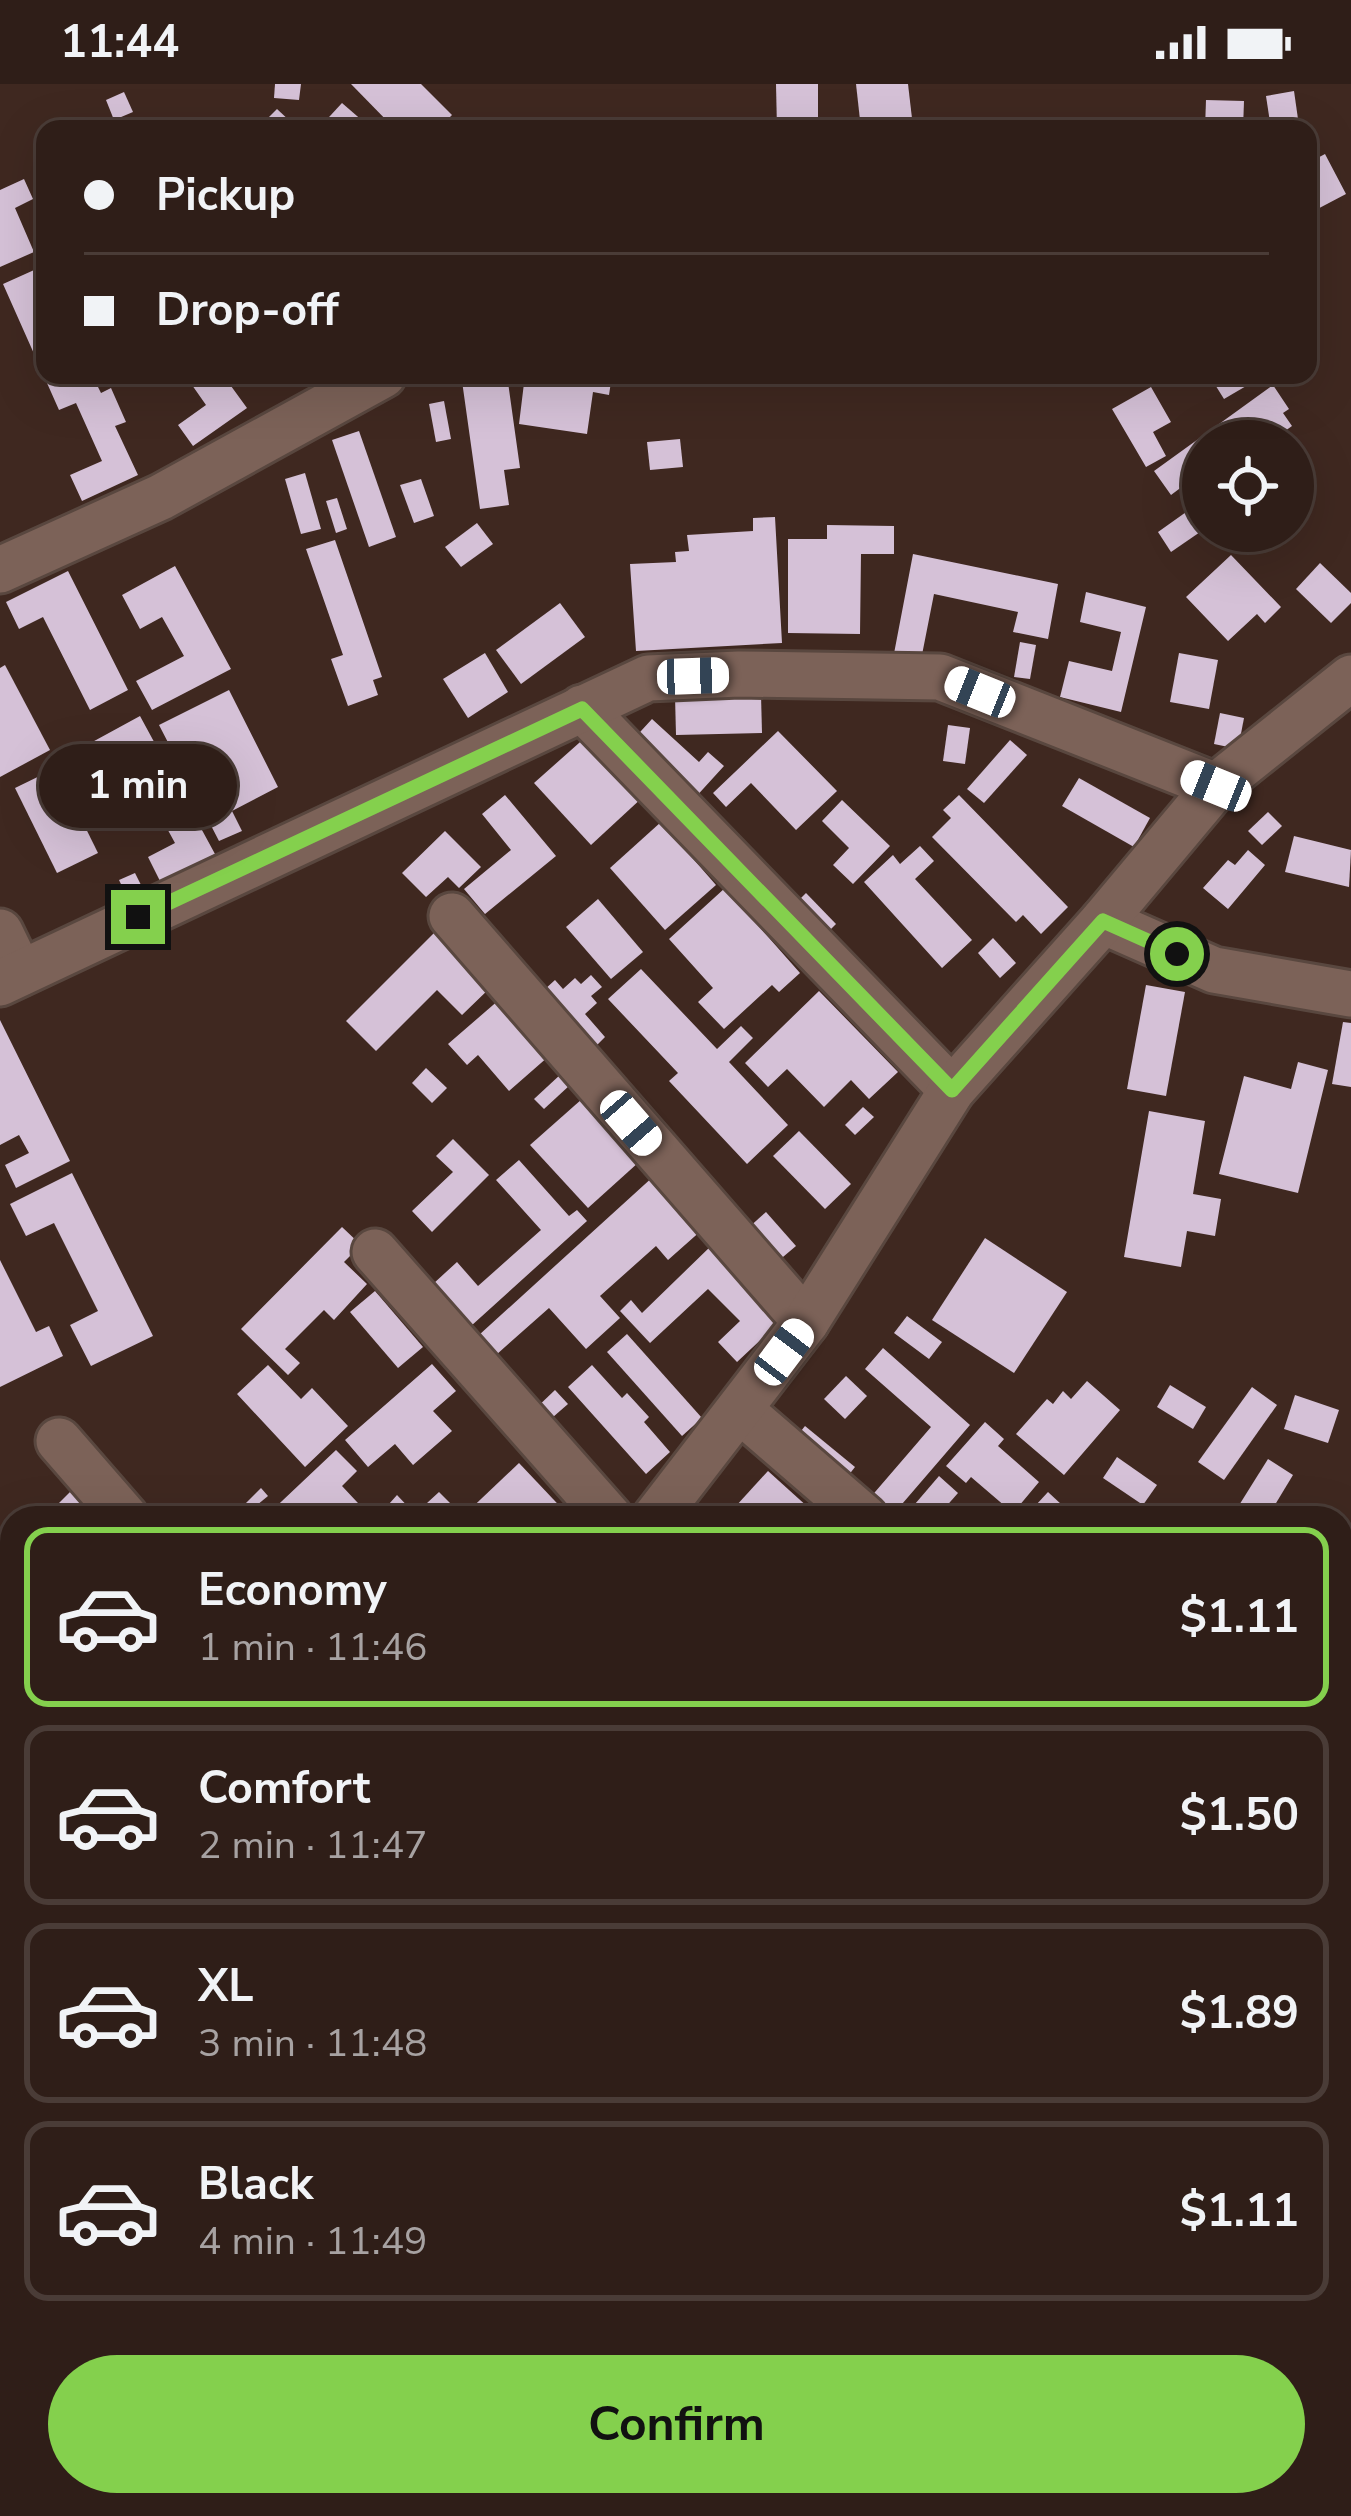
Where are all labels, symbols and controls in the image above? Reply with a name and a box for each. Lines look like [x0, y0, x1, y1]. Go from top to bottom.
text: 11:44 [60, 12, 179, 73]
text: Pickup [156, 165, 295, 226]
text: Drop-off [156, 280, 339, 341]
map controls [1182, 420, 1314, 552]
button: locate [1182, 420, 1314, 552]
car [656, 657, 730, 695]
car [940, 662, 1020, 722]
callout: 1 min [39, 743, 237, 827]
car [1176, 756, 1256, 816]
text: 1 min [88, 759, 188, 812]
route end [111, 890, 165, 944]
route start [1150, 927, 1204, 981]
car [594, 1084, 668, 1162]
car [748, 1312, 820, 1392]
text: Economy [198, 1560, 387, 1621]
icon: car [54, 1563, 162, 1671]
text: $1.11 [1180, 1587, 1299, 1648]
text: 1 min · 11:46 [198, 1621, 427, 1674]
text: Comfort [198, 1758, 370, 1819]
icon: car [54, 1761, 162, 1869]
text: $1.50 [1180, 1785, 1299, 1846]
text: 2 min · 11:47 [198, 1819, 427, 1872]
text: XL [198, 1956, 254, 2017]
icon: car [54, 1959, 162, 2067]
text: $1.89 [1180, 1983, 1299, 2044]
text: 3 min · 11:48 [198, 2017, 427, 2070]
text: Black [198, 2154, 313, 2215]
icon: car [54, 2157, 162, 2265]
text: $1.11 [1180, 2181, 1299, 2242]
text: 4 min · 11:49 [198, 2215, 427, 2268]
button: Confirm [48, 2355, 1305, 2493]

